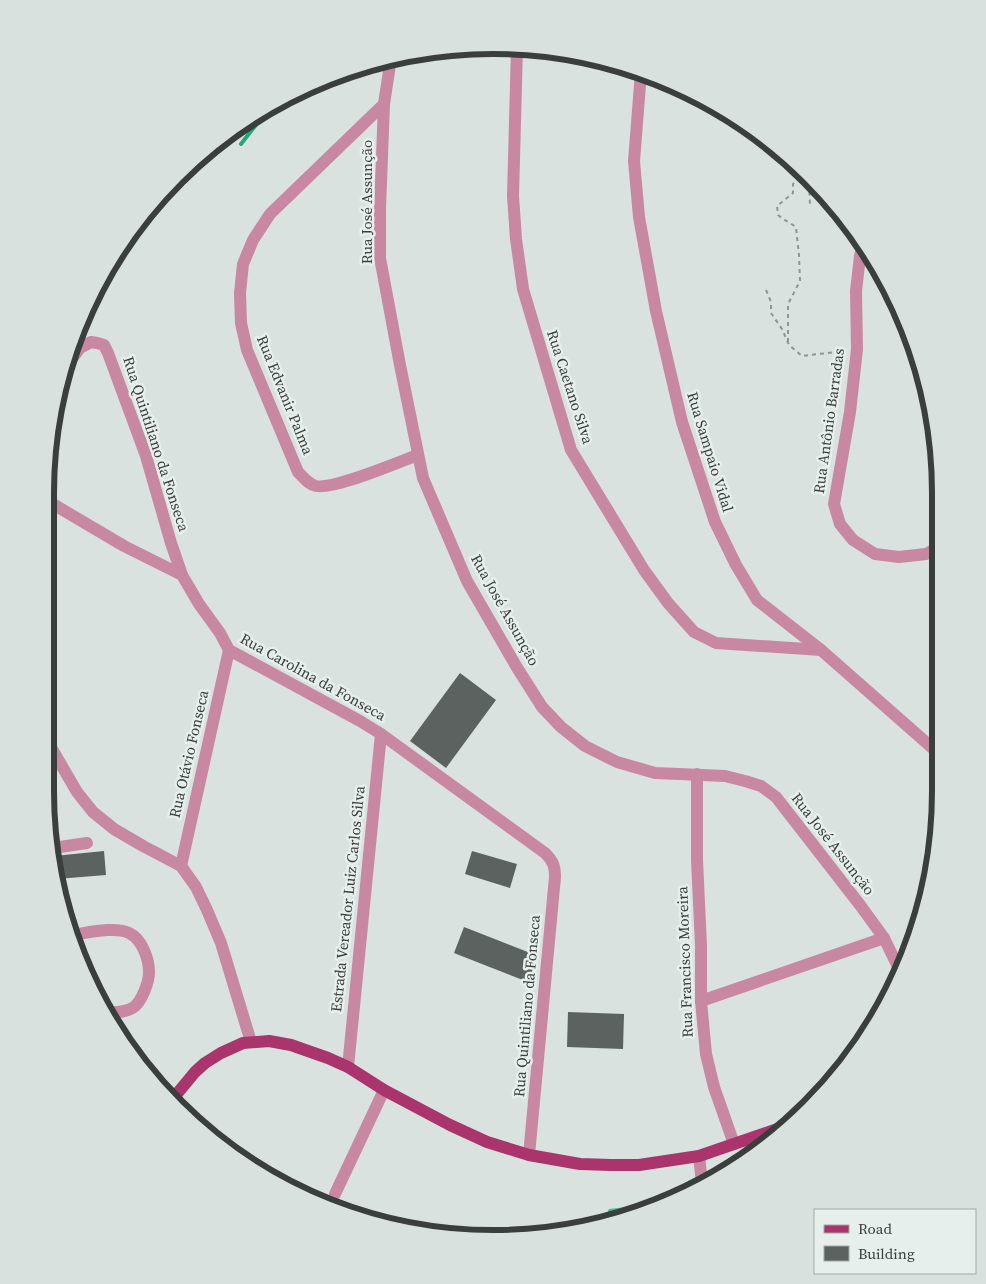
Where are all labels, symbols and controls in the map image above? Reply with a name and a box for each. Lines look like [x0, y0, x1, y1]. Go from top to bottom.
street label: Rua José Assunção [356, 140, 377, 264]
street label: Rua Caetano Silva [542, 327, 599, 447]
street label: Rua Edvanir Palma [252, 332, 319, 458]
street label: Rua Antônio Barradas [808, 347, 849, 495]
street label: Rua Quintiliano da Fonseca [118, 354, 195, 534]
street label: Rua Sampaio Vidal [682, 389, 739, 515]
street label: Rua José Assunção [466, 550, 545, 669]
street label: Rua Carolina da Fonseca [236, 628, 390, 726]
street label: Rua Otávio Fonseca [164, 688, 214, 820]
street label: Estrada Vereador Luiz Carlos Silva [325, 784, 370, 1013]
street label: Rua José Assunção [787, 788, 880, 899]
street label: Rua Francisco Moreira [671, 886, 698, 1038]
street label: Rua Quintiliano da Fonseca [508, 914, 545, 1098]
legend [814, 1209, 976, 1274]
text: Road [858, 1218, 892, 1239]
text: Building [858, 1243, 915, 1264]

